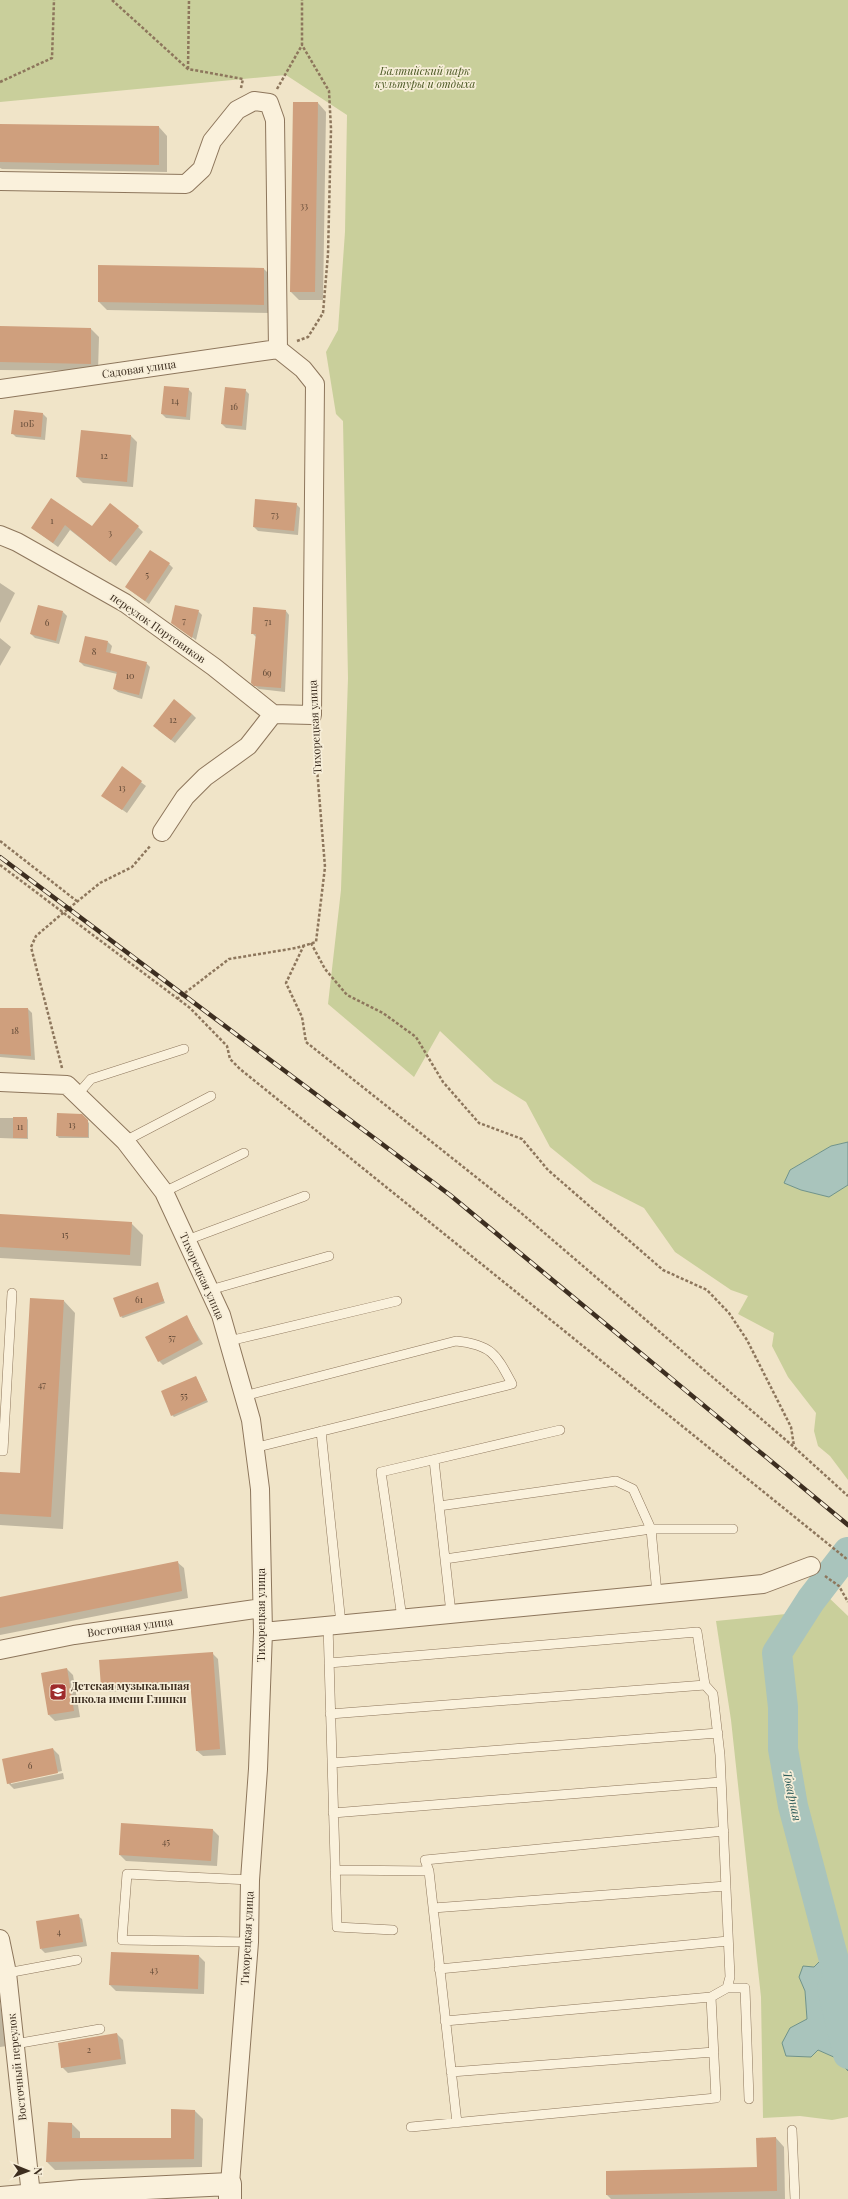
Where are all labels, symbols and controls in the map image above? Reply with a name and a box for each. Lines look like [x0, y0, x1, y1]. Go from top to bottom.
park label: Балтийский парк культуры и отдыха [375, 63, 475, 91]
house number: 33 [300, 199, 308, 211]
street label: Садовая улица [101, 356, 177, 381]
house number: 14 [171, 394, 179, 406]
house number: 16 [230, 400, 238, 412]
house number: 10Б [20, 417, 34, 429]
house number: 12 [100, 449, 108, 461]
house number: 73 [271, 508, 279, 520]
house number: 1 [50, 514, 54, 526]
house number: 3 [108, 526, 112, 538]
house number: 5 [145, 568, 149, 580]
street label: переулок Портовиков [107, 589, 209, 666]
house number: 7 [182, 614, 186, 626]
house number: 71 [265, 615, 272, 627]
house number: 6 [45, 616, 50, 628]
house number: 8 [92, 645, 97, 657]
house number: 69 [262, 666, 272, 678]
house number: 10 [126, 669, 134, 681]
street label: Тихорецкая улица [305, 679, 324, 774]
house number: 12 [169, 713, 177, 725]
house number: 13 [118, 781, 126, 793]
house number: 18 [11, 1024, 19, 1036]
house number: 13 [68, 1118, 76, 1130]
house number: 11 [17, 1120, 24, 1132]
house number: 15 [62, 1228, 69, 1240]
street label: Тихорецкая улица [176, 1230, 229, 1322]
house number: 61 [135, 1293, 144, 1305]
house number: 57 [168, 1331, 176, 1343]
house number: 47 [38, 1378, 46, 1390]
house number: 55 [180, 1389, 188, 1401]
street label: Тихорецкая улица [253, 1567, 268, 1662]
street label: Восточная улица [86, 1613, 174, 1640]
place label: Детская музыкальная школа имени Глинки [71, 1678, 190, 1706]
school or university icon: Детская музыкальная школа имени Глинки [48, 1682, 68, 1702]
house number: 6 [28, 1759, 33, 1771]
water label: Товарная [780, 1769, 806, 1822]
house number: 45 [162, 1835, 170, 1847]
street label: Тихорецкая улица [237, 1890, 256, 1985]
house number: 4 [57, 1925, 62, 1937]
house number: 43 [150, 1963, 158, 1975]
street label: Восточный переулок [3, 2012, 30, 2121]
house number: 2 [87, 2043, 91, 2055]
north arrow [8, 2151, 48, 2191]
text: N [31, 2167, 46, 2175]

